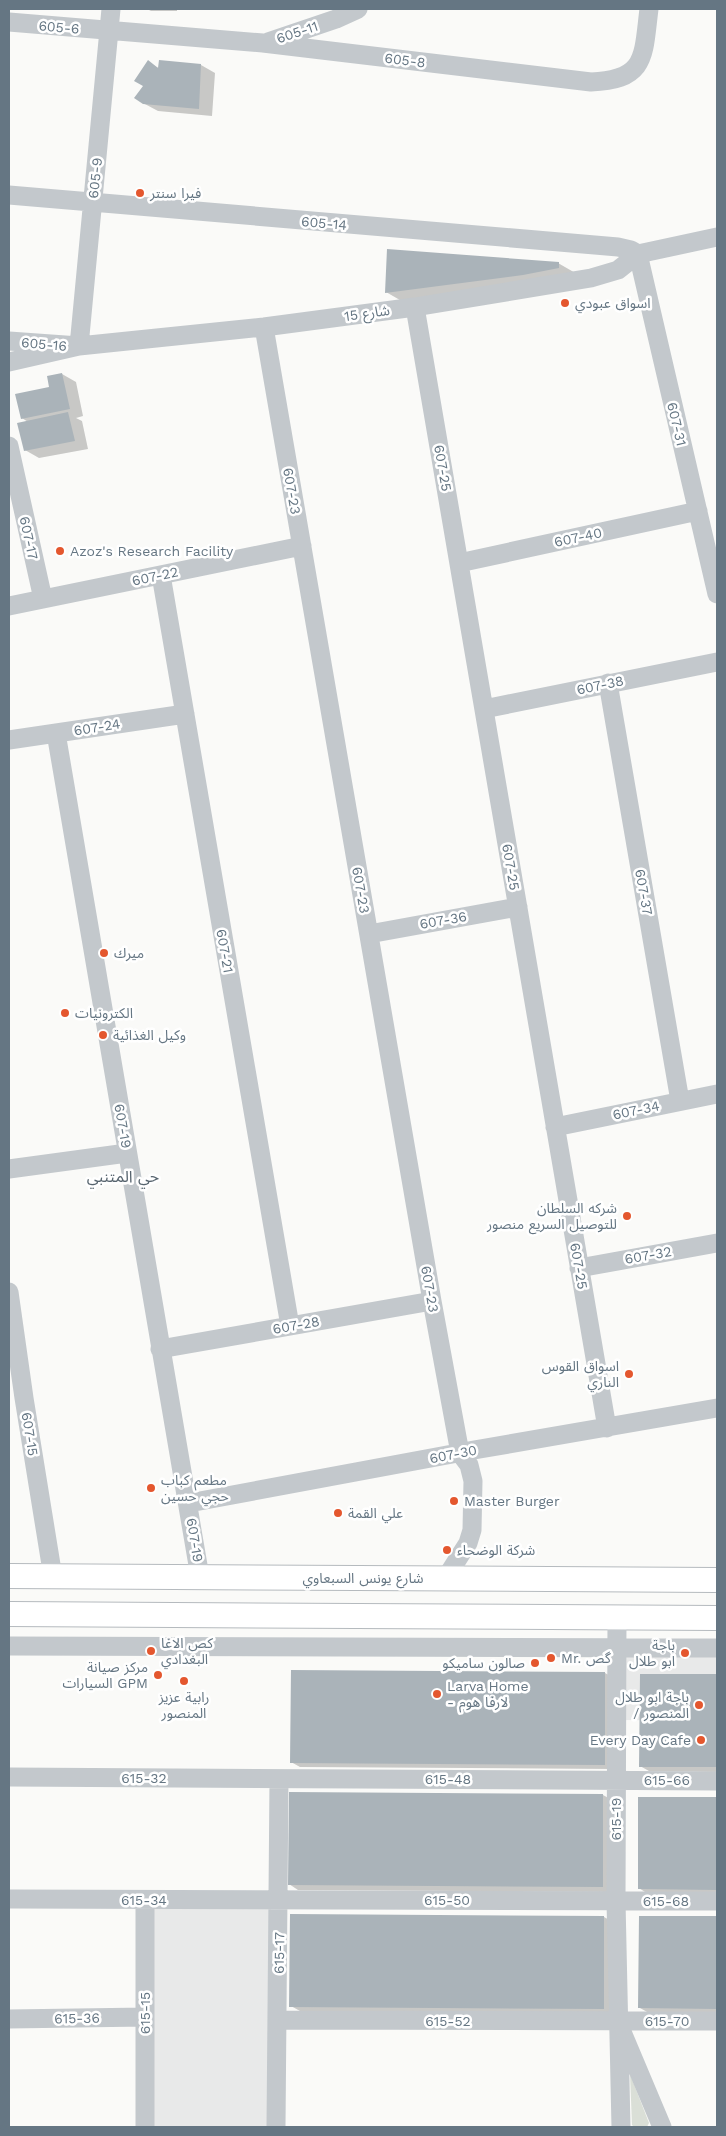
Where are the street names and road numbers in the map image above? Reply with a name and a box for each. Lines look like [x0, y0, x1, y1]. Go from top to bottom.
street label: 605-6 [38, 17, 80, 37]
street label: 605-11 [274, 18, 320, 46]
street label: 605-8 [384, 50, 426, 70]
street label: 605-9 [85, 157, 105, 199]
street label: 605-14 [300, 213, 348, 233]
street label: شارع 15 [343, 302, 391, 327]
street label: 605-16 [20, 334, 68, 354]
street label: 607-31 [664, 400, 690, 448]
street label: 607-25 [431, 443, 455, 493]
street label: 607-23 [280, 466, 304, 516]
street label: 607-17 [17, 515, 41, 561]
street label: 607-40 [553, 524, 603, 550]
street label: 607-22 [130, 563, 180, 589]
street label: 607-38 [575, 672, 625, 698]
street label: 607-24 [73, 715, 121, 739]
street label: 607-25 [499, 842, 523, 892]
street label: 607-23 [349, 865, 373, 915]
street label: 607-37 [632, 868, 656, 916]
street label: 607-36 [418, 908, 468, 932]
street label: 607-21 [213, 928, 237, 974]
street label: 607-34 [611, 1097, 661, 1123]
street label: 607-19 [111, 1103, 135, 1149]
street label: 607-25 [567, 1241, 591, 1291]
street label: 607-32 [623, 1243, 673, 1267]
street label: 607-23 [418, 1264, 442, 1314]
street label: 607-28 [271, 1313, 321, 1337]
street label: 607-15 [19, 1411, 41, 1457]
street label: 607-30 [428, 1442, 478, 1466]
street label: 607-19 [184, 1517, 206, 1563]
street label: شارع يونس السبعاوي [302, 1570, 424, 1589]
street label: 615-32 [121, 1770, 167, 1786]
street label: 615-48 [425, 1771, 471, 1787]
street label: 615-66 [644, 1772, 690, 1788]
street label: 615-19 [608, 1798, 624, 1840]
street label: 615-34 [121, 1892, 167, 1908]
street label: 615-50 [424, 1892, 470, 1908]
street label: 615-68 [643, 1893, 689, 1909]
street label: 615-17 [271, 1932, 287, 1974]
street label: 615-15 [137, 1992, 153, 2034]
street label: 615-36 [54, 2010, 100, 2026]
street label: 615-52 [425, 2013, 471, 2029]
street label: 615-70 [645, 2013, 689, 2029]

